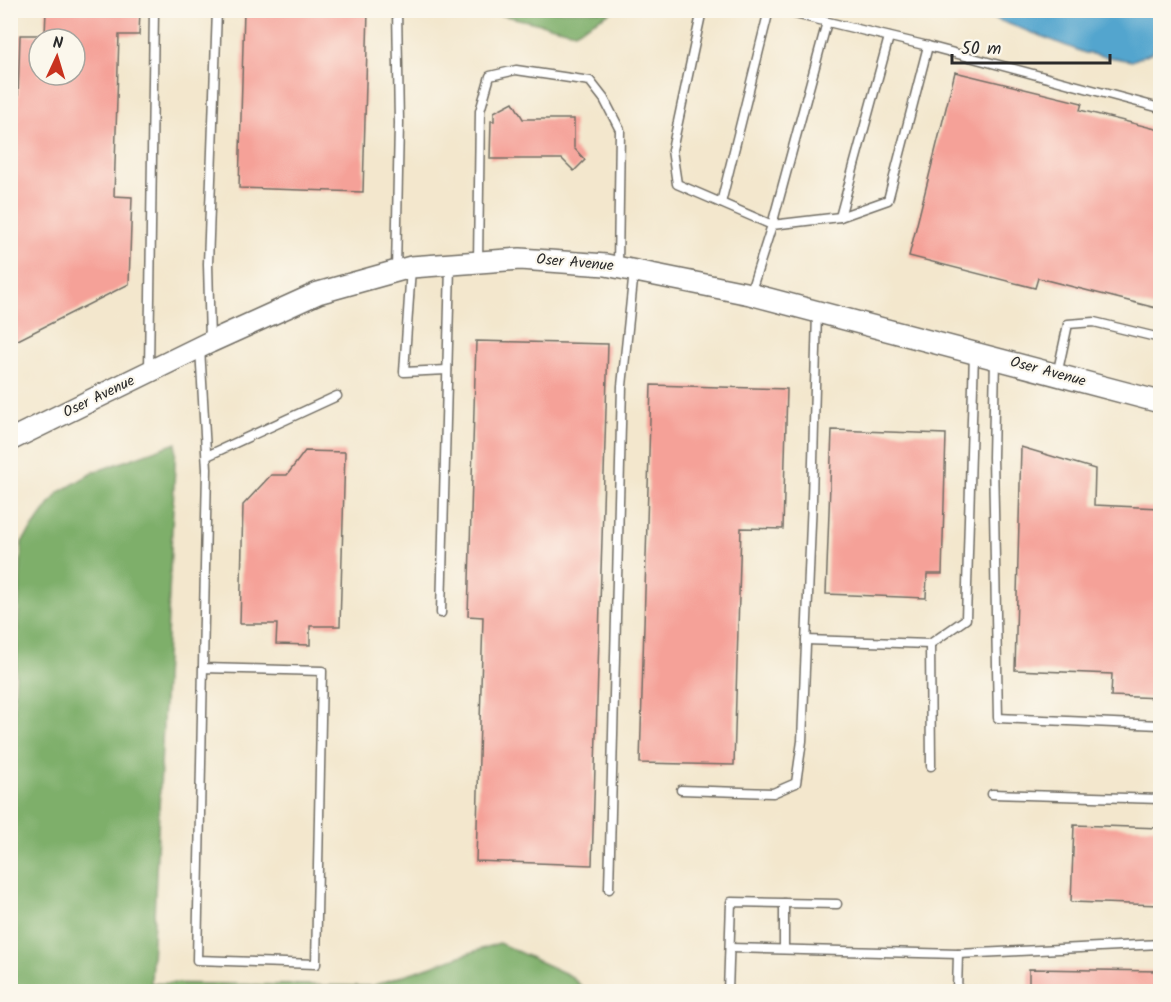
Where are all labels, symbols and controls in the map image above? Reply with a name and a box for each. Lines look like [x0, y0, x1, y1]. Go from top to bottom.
north arrow [27, 27, 87, 87]
scale bar [952, 27, 1110, 65]
text: N [52, 31, 64, 56]
text: 50 m [961, 35, 1001, 64]
street label: Oser Avenue [535, 248, 615, 278]
street label: Oser Avenue [1007, 350, 1089, 394]
street label: Oser Avenue [59, 369, 139, 425]

